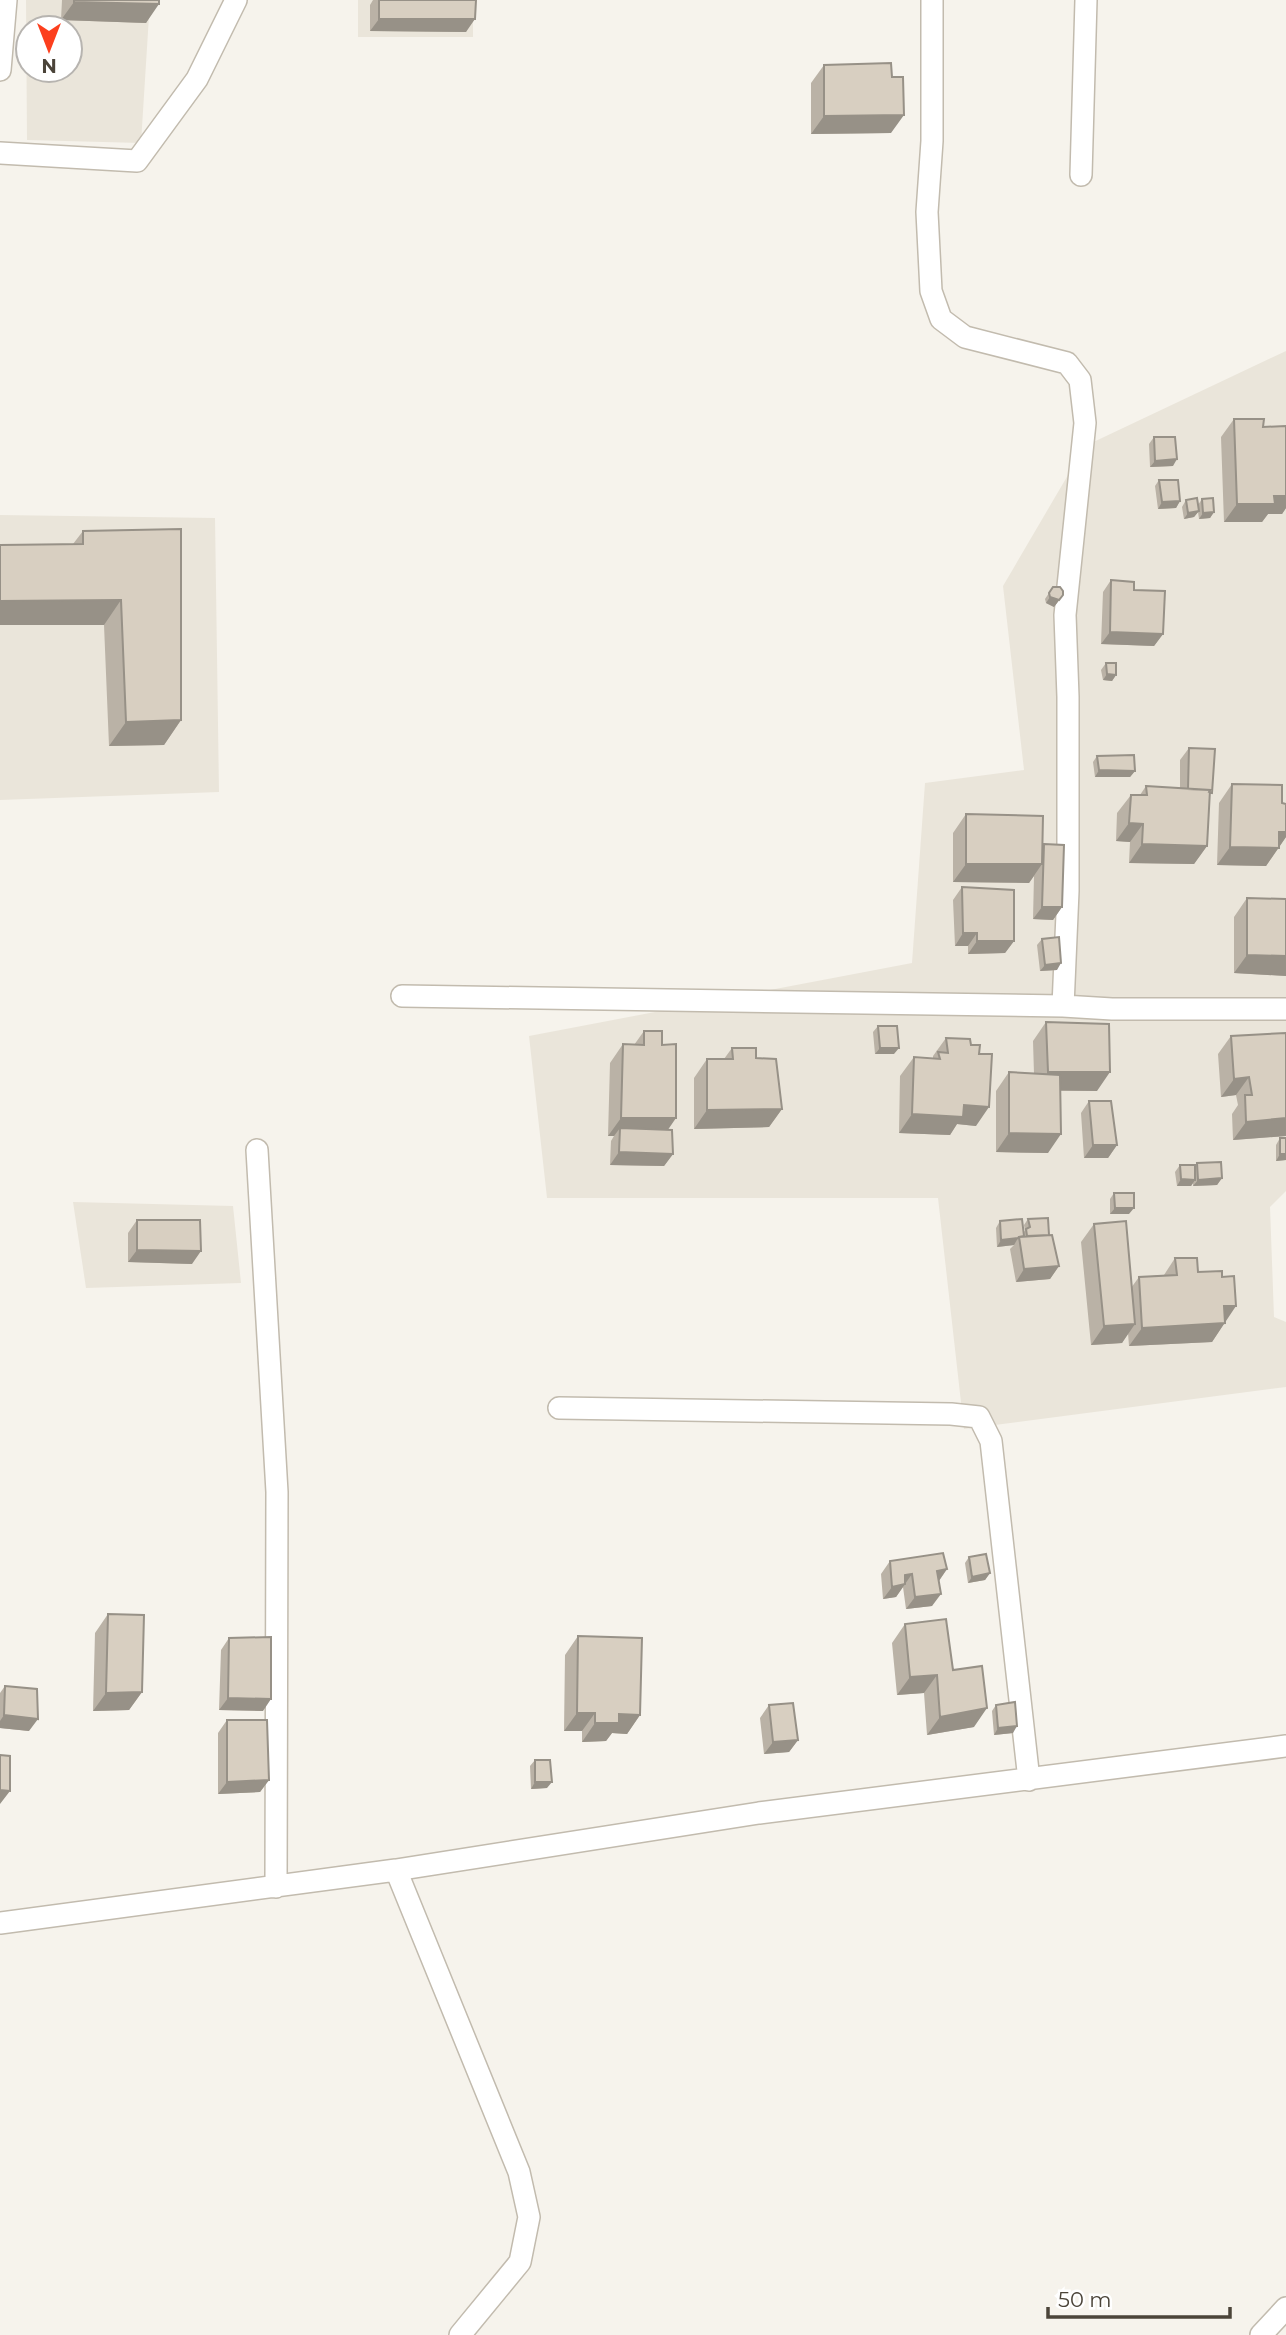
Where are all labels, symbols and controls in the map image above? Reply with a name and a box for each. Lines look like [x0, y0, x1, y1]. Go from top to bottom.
north arrow [14, 14, 84, 84]
text: N [41, 54, 57, 77]
scale bar [1048, 2276, 1230, 2320]
text: 50 m [1058, 2287, 1112, 2312]

